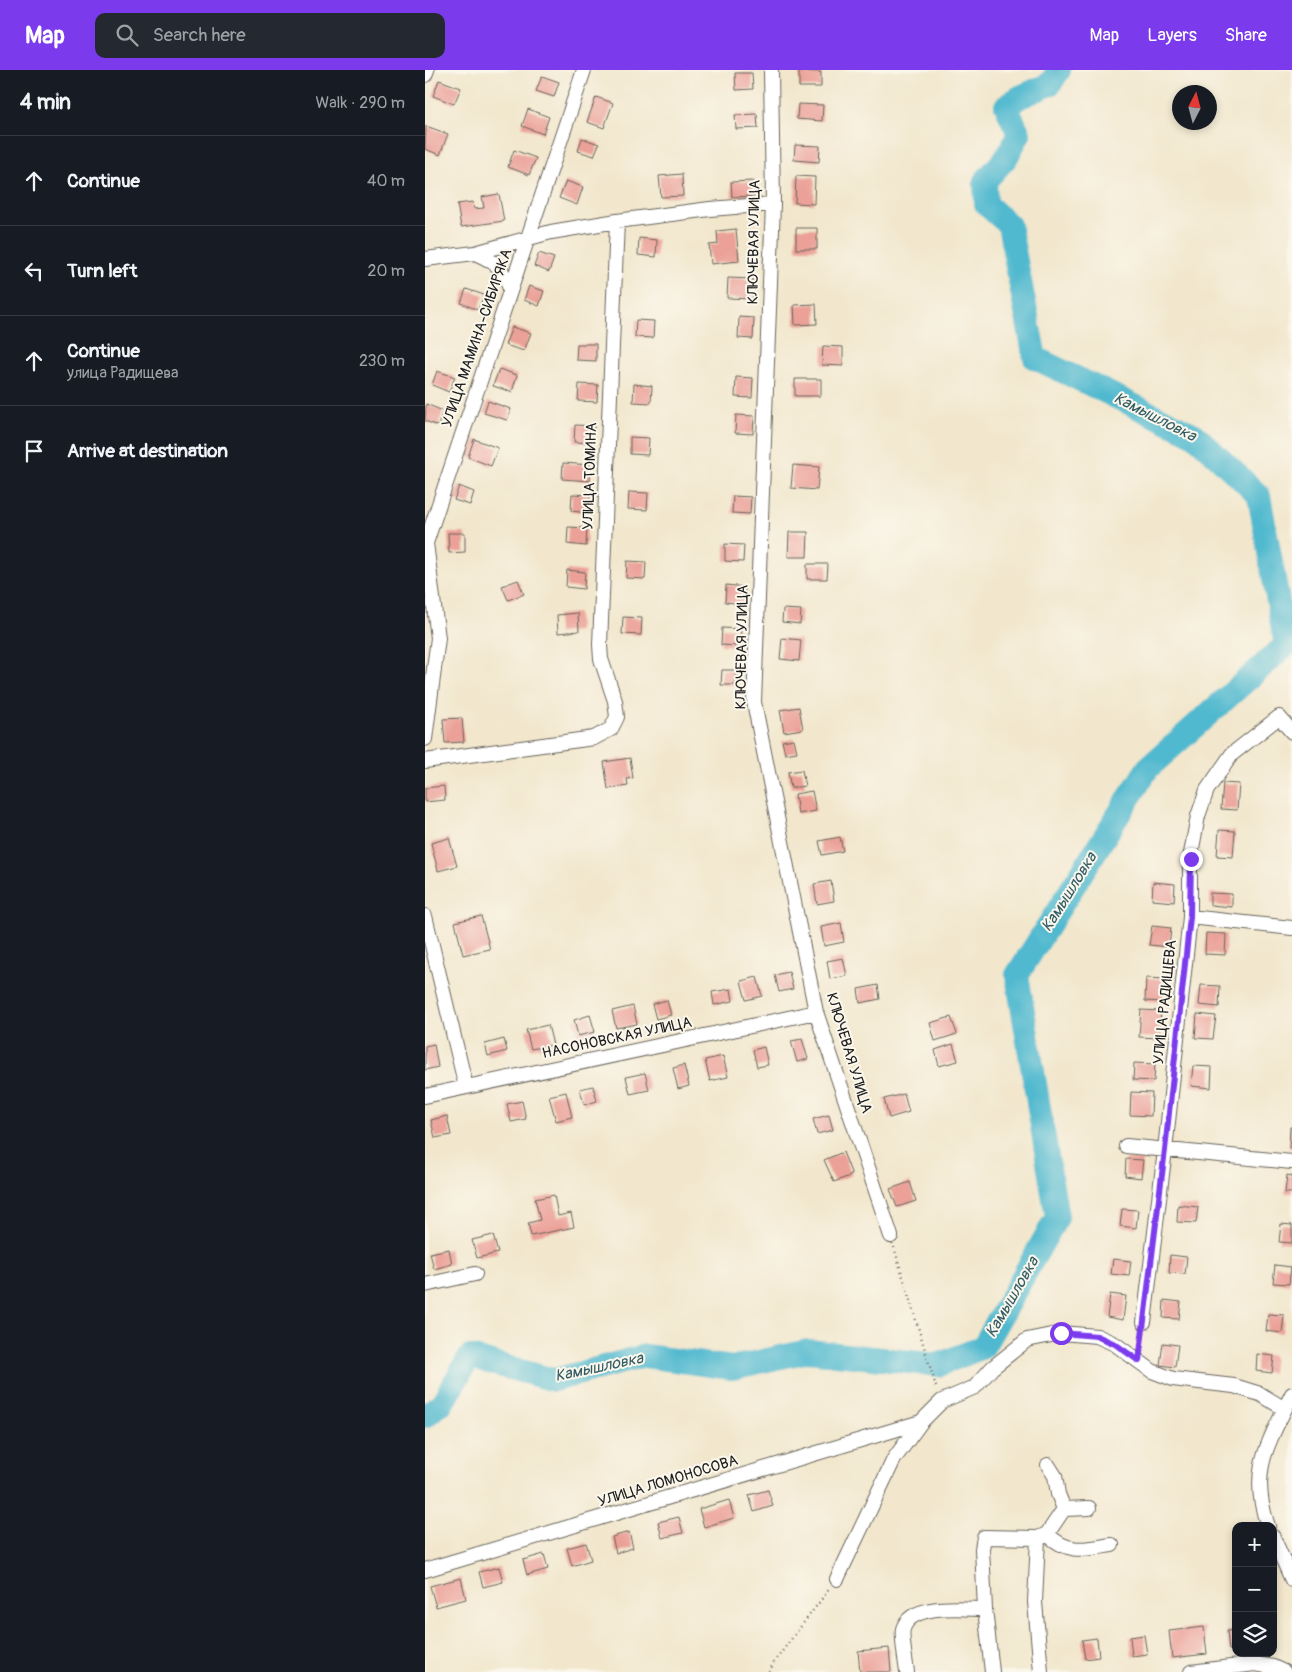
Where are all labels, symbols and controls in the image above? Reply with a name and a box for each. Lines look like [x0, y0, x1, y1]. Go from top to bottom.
search box [95, 13, 445, 58]
text: Map [25, 21, 65, 50]
icon: search [113, 21, 141, 49]
text: Search here [153, 23, 246, 47]
text: Map [1090, 24, 1119, 47]
text: Layers [1147, 24, 1197, 47]
text: Share [1225, 24, 1267, 47]
north arrow [1172, 85, 1217, 130]
text: 4 min [20, 89, 71, 116]
text: Walk · 290 m [316, 93, 405, 113]
icon: ahead [20, 167, 48, 195]
text: Continue [67, 169, 140, 193]
text: 40 m [367, 171, 405, 191]
street label: КЛЮЧЕВАЯ УЛИЦА [743, 179, 765, 305]
street label: УЛИЦА МАМИНА-СИБИРЯКА [438, 246, 517, 430]
icon: left [20, 257, 48, 285]
text: Turn left [67, 259, 137, 283]
text: 20 m [367, 261, 405, 281]
text: Continue [67, 339, 140, 363]
icon: ahead [20, 347, 48, 375]
text: 230 m [359, 351, 405, 371]
text: улица Радищева [67, 363, 179, 383]
water label: Камышловка [1111, 388, 1201, 447]
street label: УЛИЦА ТОМИНА [579, 422, 601, 530]
icon: arrive [20, 437, 48, 465]
text: Arrive at destination [67, 439, 228, 463]
street label: КЛЮЧЕВАЯ УЛИЦА [731, 584, 753, 710]
water label: Камышловка [1037, 847, 1102, 935]
route end [1180, 848, 1203, 871]
street label: УЛИЦА РАДИЩЕВА [1149, 938, 1181, 1065]
street label: КЛЮЧЕВАЯ УЛИЦА [822, 990, 876, 1116]
street label: НАСОНОВСКАЯ УЛИЦА [540, 1013, 694, 1063]
water label: Камышловка [981, 1252, 1044, 1341]
route start [1050, 1322, 1073, 1345]
water label: Камышловка [553, 1348, 646, 1386]
street label: УЛИЦА ЛОМОНОСОВА [596, 1451, 741, 1511]
map controls [1232, 1522, 1277, 1657]
button: + [1232, 1522, 1277, 1567]
button: − [1232, 1567, 1277, 1612]
button: layers [1232, 1612, 1277, 1657]

